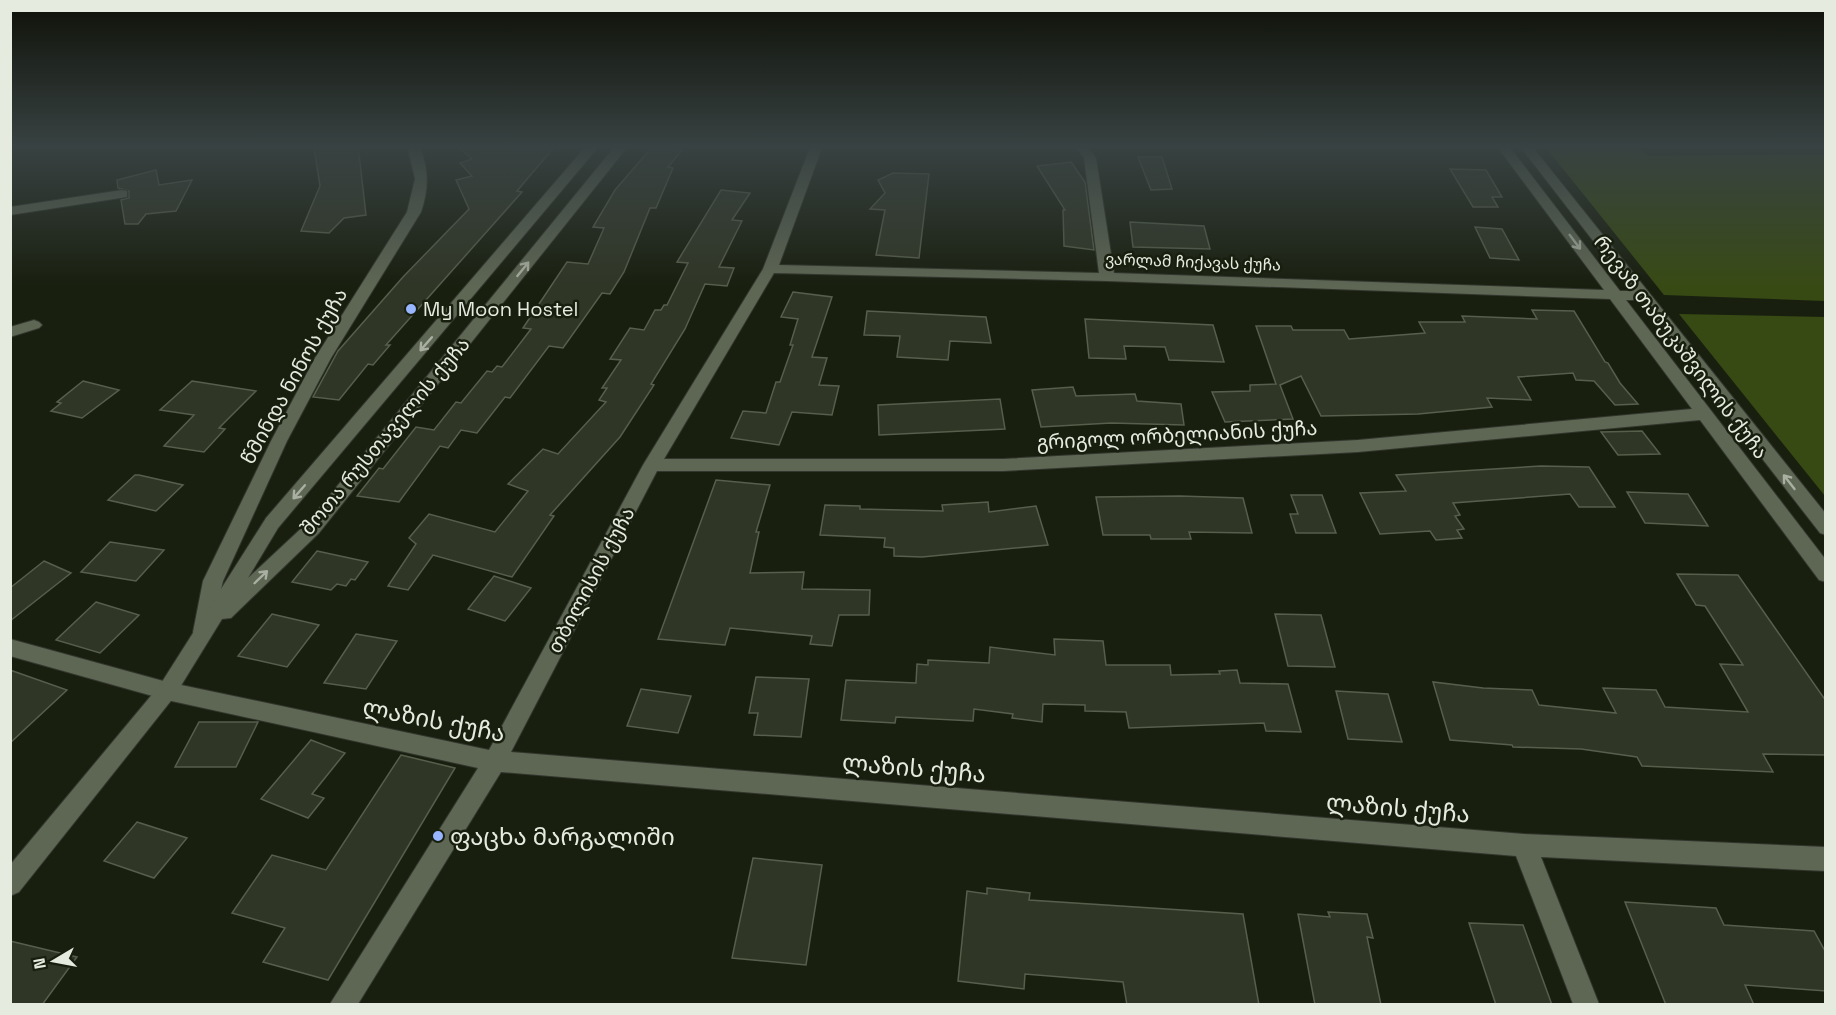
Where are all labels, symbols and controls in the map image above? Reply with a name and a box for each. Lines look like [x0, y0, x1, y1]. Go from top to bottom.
street label: რევაზ თაბუკაშვილის ქუჩა [1588, 230, 1774, 464]
one-way arrow [1569, 234, 1581, 250]
street label: ვარლამ ჩიქავას ქუჩა [1105, 248, 1281, 276]
one-way arrow [516, 261, 529, 277]
street label: წმინდა ნინოს ქუჩა [235, 283, 353, 469]
place label: My Moon Hostel [423, 296, 578, 322]
marker: My Moon Hostel [404, 302, 418, 316]
street label: შოთა რუსთაველის ქუჩა [295, 332, 475, 540]
one-way arrow [420, 336, 433, 352]
street label: გრიგოლ ორბელიანის ქუჩა [1036, 415, 1318, 455]
one-way arrow [1783, 474, 1796, 490]
one-way arrow [292, 484, 306, 499]
street label: თბილისის ქუჩა [541, 502, 641, 658]
one-way arrow [253, 570, 268, 584]
street label: ლაზის ქუჩა [360, 691, 508, 749]
street label: ლაზის ქუჩა [841, 746, 987, 790]
street label: ლაზის ქუჩა [1325, 786, 1471, 830]
place label: ფაცხა მარგალიში [450, 821, 675, 852]
marker: ფაცხა მარგალიში [431, 829, 445, 843]
north arrow [24, 931, 84, 991]
text: N [28, 956, 51, 971]

